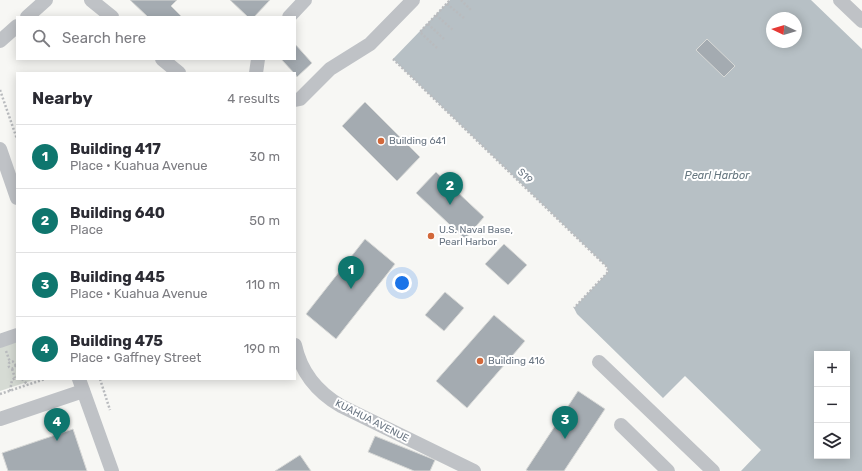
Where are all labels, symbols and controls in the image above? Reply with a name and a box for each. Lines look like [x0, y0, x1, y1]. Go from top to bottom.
north arrow [766, 12, 802, 48]
search box [16, 16, 296, 60]
icon: search [30, 27, 52, 49]
text: Search here [62, 29, 146, 47]
text: Nearby [32, 88, 93, 108]
text: 4 results [227, 91, 280, 106]
place label: Building 641 [389, 135, 446, 147]
marker: Building 641 [376, 136, 386, 146]
text: Building 417 [70, 140, 161, 158]
text: 1 [42, 149, 48, 164]
text: 30 m [249, 149, 280, 164]
text: Place · Kuahua Avenue [70, 158, 208, 173]
street label: S19 [515, 166, 535, 186]
water label: Pearl Harbor [685, 169, 750, 182]
pin: 2 [437, 172, 463, 205]
text: Building 640 [70, 204, 165, 222]
text: 2 [41, 213, 49, 228]
text: 50 m [249, 213, 280, 228]
text: Place [70, 222, 103, 237]
place label: U.S. Naval Base, Pearl Harbor [439, 224, 513, 248]
marker: U.S. Naval Base, Pearl Harbor [426, 231, 436, 241]
pin: 1 [338, 256, 364, 289]
text: Building 445 [70, 268, 165, 286]
your location [392, 273, 412, 293]
text: 3 [41, 277, 49, 292]
text: 110 m [246, 277, 280, 292]
text: Place · Kuahua Avenue [70, 286, 208, 301]
text: Building 475 [70, 332, 163, 350]
text: 4 [41, 341, 49, 356]
text: 190 m [244, 341, 280, 356]
text: Place · Gaffney Street [70, 350, 201, 365]
map controls [814, 351, 850, 459]
button: + [814, 351, 850, 387]
place label: Building 416 [488, 355, 545, 367]
marker: Building 416 [475, 356, 485, 366]
button: − [814, 387, 850, 423]
street label: KUAHUA AVENUE [333, 397, 411, 445]
pin: 3 [552, 406, 578, 439]
pin: 4 [44, 408, 70, 441]
button: layers [814, 423, 850, 459]

